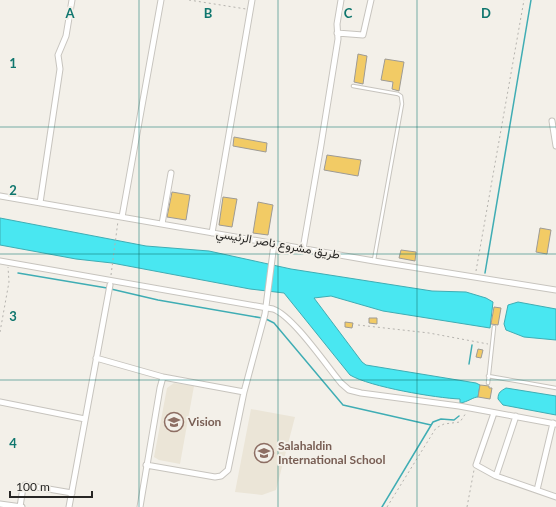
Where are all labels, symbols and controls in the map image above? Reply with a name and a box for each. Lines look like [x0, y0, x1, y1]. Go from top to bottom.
text: A [64, 5, 75, 21]
text: B [204, 5, 213, 21]
text: C [344, 5, 353, 21]
text: D [481, 5, 491, 21]
text: 1 [9, 55, 17, 71]
text: 2 [9, 182, 17, 198]
street label: طريق مشروع ناصر الرئيسي [214, 225, 341, 265]
text: 3 [9, 308, 17, 324]
school or university icon: Vision [163, 411, 185, 433]
place label: Vision [187, 414, 222, 429]
text: 4 [9, 435, 17, 451]
place label: Salahaldin International School [278, 438, 386, 467]
school or university icon: Salahaldin International School [253, 442, 275, 464]
scale bar [10, 473, 92, 499]
text: 100 m [16, 479, 50, 494]

